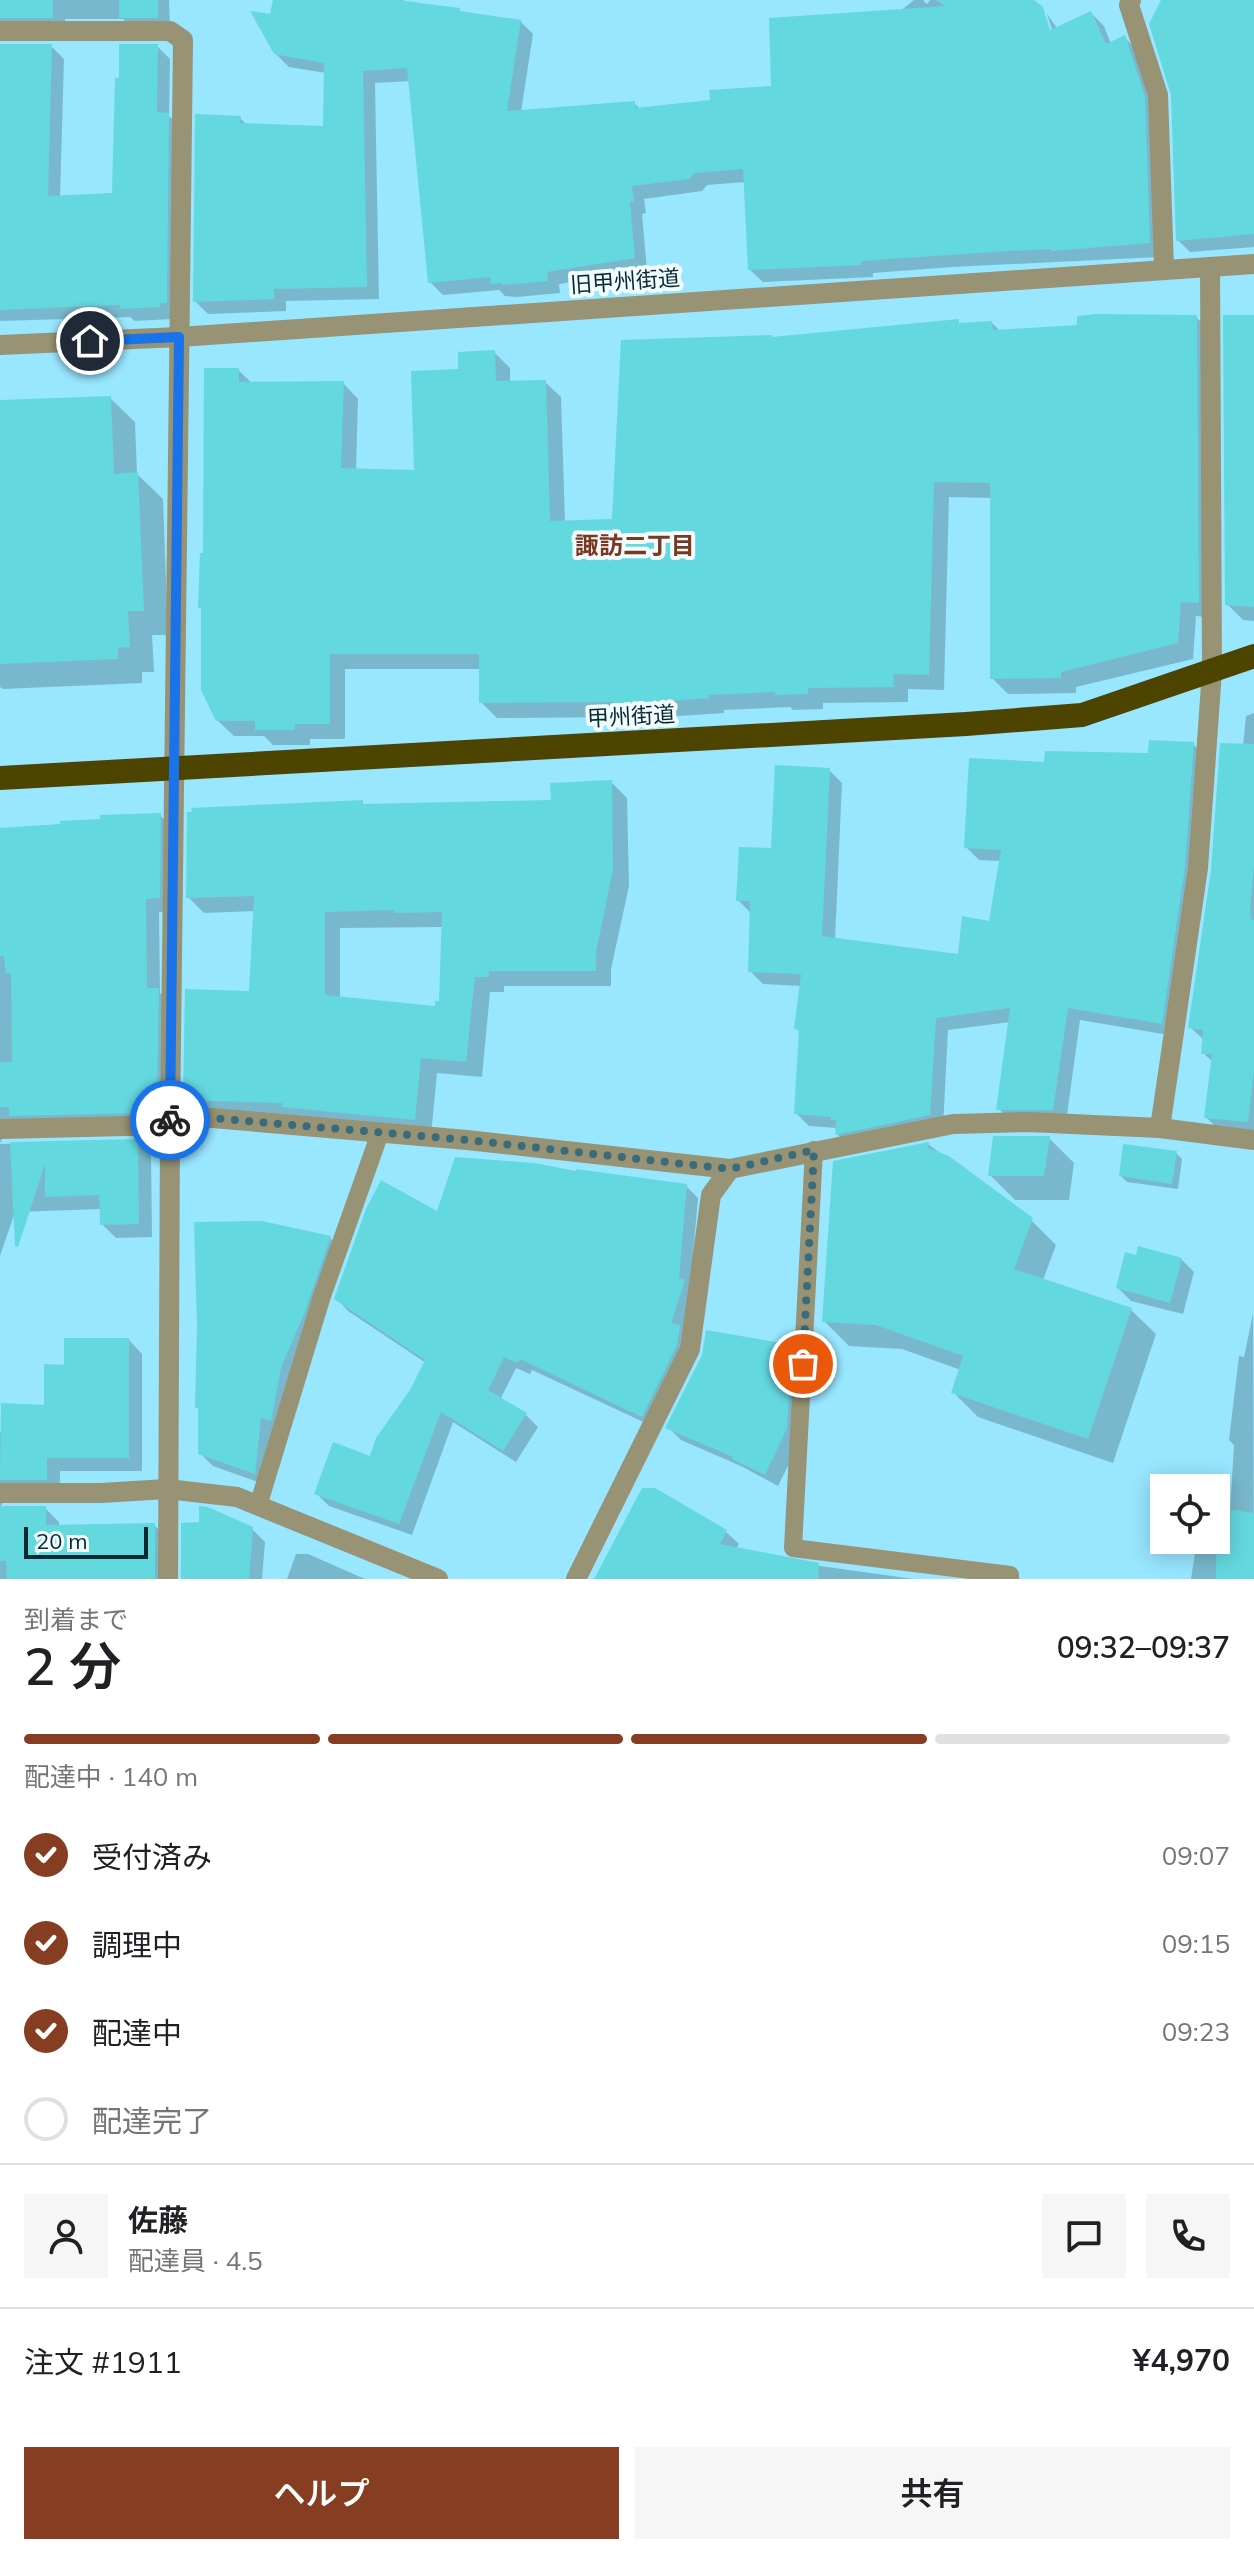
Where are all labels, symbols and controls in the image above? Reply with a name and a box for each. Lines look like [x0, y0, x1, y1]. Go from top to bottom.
street label: 旧甲州街道 [569, 263, 681, 299]
pin [56, 307, 124, 375]
icon: home [68, 319, 112, 363]
district label: 諏訪二丁目 [575, 530, 695, 560]
street label: 甲州街道 [586, 700, 676, 732]
courier [130, 1080, 210, 1160]
icon: bike [148, 1098, 192, 1142]
pin [769, 1330, 837, 1398]
icon: bag [781, 1342, 825, 1386]
map controls [1150, 1474, 1230, 1554]
button: locate [1150, 1474, 1230, 1554]
scale bar [24, 1523, 148, 1559]
text: 20 m [36, 1527, 87, 1555]
text: 到着まで [24, 1603, 128, 1636]
text: 09:32–09:37 [1057, 1628, 1230, 1666]
text: 2 分 [24, 1633, 121, 1698]
text: 配達中 · 140 m [24, 1760, 198, 1793]
icon: check [24, 1833, 68, 1877]
text: 受付済み [92, 1838, 212, 1876]
text: 09:07 [1162, 1839, 1230, 1872]
icon: check [24, 1921, 68, 1965]
text: 調理中 [92, 1926, 182, 1964]
text: 09:15 [1162, 1927, 1230, 1960]
icon: check [24, 2009, 68, 2053]
text: 配達中 [92, 2014, 182, 2052]
text: 09:23 [1162, 2015, 1230, 2048]
text: 配達完了 [92, 2102, 212, 2140]
button: person [24, 2194, 108, 2278]
button: chat [1042, 2194, 1126, 2278]
button: phone [1146, 2194, 1230, 2278]
text: 佐藤 [128, 2201, 188, 2239]
text: 配達員 · 4.5 [128, 2244, 263, 2277]
text: ¥4,970 [1133, 2341, 1230, 2379]
text: 注文 #1911 [24, 2343, 182, 2381]
button: ヘルプ [24, 2447, 619, 2539]
button: 共有 [635, 2447, 1230, 2539]

